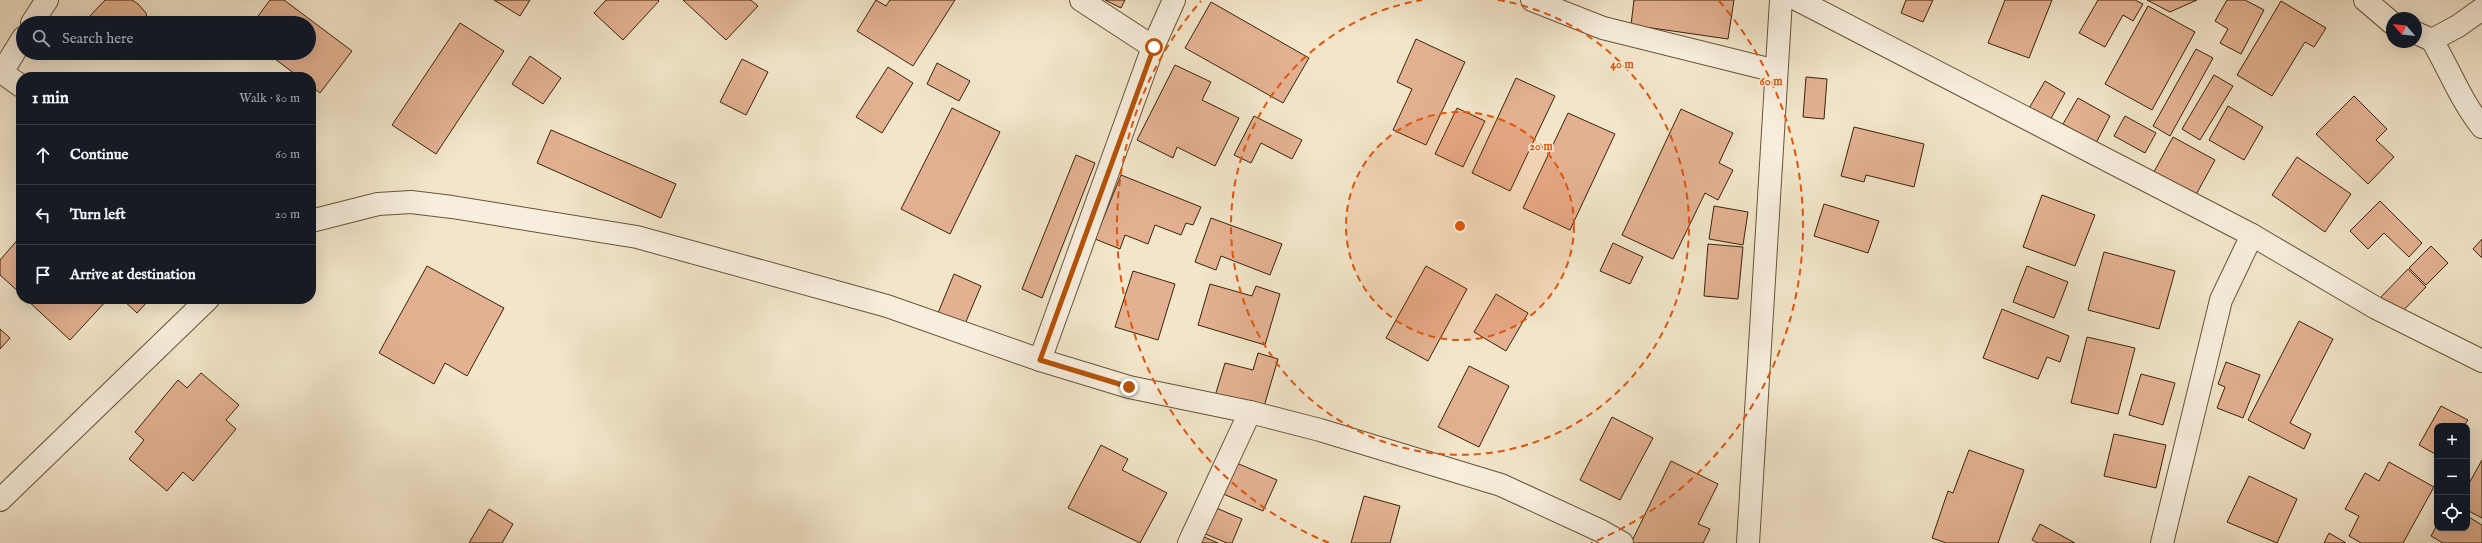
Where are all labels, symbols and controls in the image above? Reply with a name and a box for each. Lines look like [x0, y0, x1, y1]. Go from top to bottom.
north arrow [2386, 12, 2422, 48]
search box [16, 16, 316, 60]
icon: search [30, 27, 52, 49]
text: Search here [62, 29, 133, 48]
route start [1145, 38, 1163, 56]
text: 40 m [1610, 57, 1635, 72]
text: 60 m [1760, 74, 1783, 89]
text: 1 min [32, 88, 69, 109]
text: Walk · 80 m [239, 90, 300, 107]
text: 20 m [1529, 139, 1553, 154]
icon: ahead [32, 144, 54, 166]
text: Continue [70, 145, 128, 164]
text: 60 m [275, 146, 300, 163]
icon: left [32, 204, 54, 226]
text: Turn left [70, 205, 126, 224]
text: 20 m [275, 206, 300, 223]
centre of rings [1453, 219, 1467, 233]
icon: arrive [32, 264, 54, 286]
text: Arrive at destination [70, 265, 196, 284]
route end [1120, 378, 1138, 396]
map controls [2434, 423, 2470, 531]
button: + [2434, 423, 2470, 459]
button: − [2434, 459, 2470, 495]
button: locate [2434, 495, 2470, 531]

